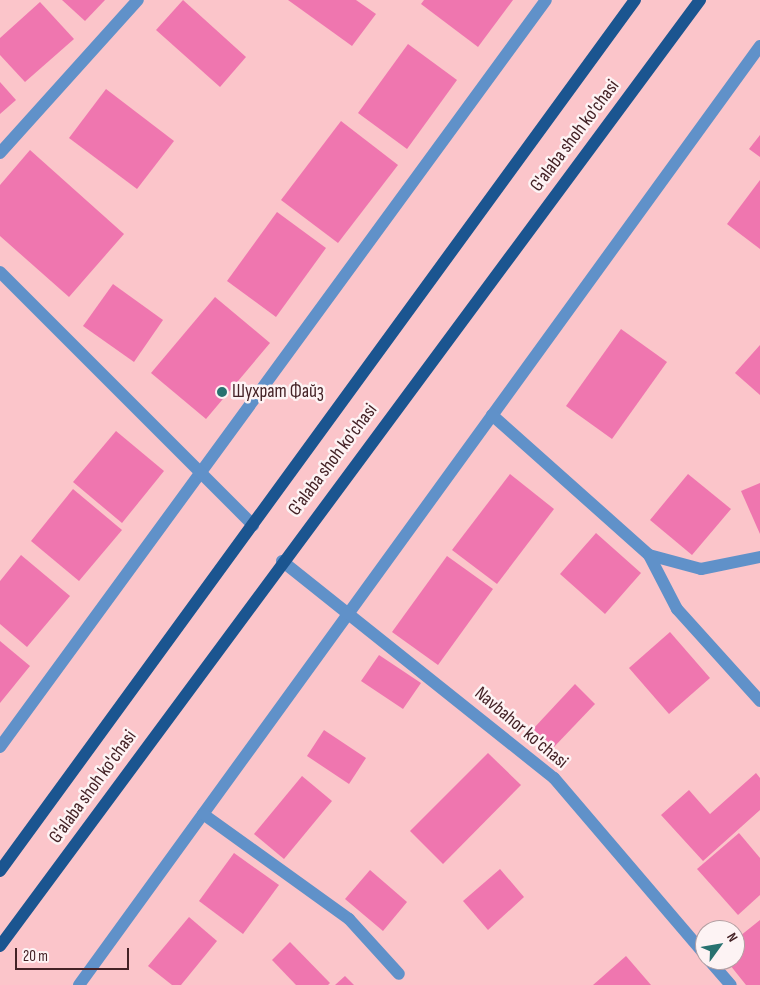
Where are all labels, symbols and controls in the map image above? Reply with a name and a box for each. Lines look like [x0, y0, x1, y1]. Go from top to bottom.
street label: G'alaba shoh ko'chasi [526, 76, 624, 196]
place label: Шухрат Файз [232, 381, 324, 403]
marker: Шухрат Файз [216, 386, 228, 398]
street label: G'alaba shoh ko'chasi [284, 400, 382, 520]
street label: Navbahor ko'chasi [470, 682, 572, 774]
street label: G'alaba shoh ko'chasi [44, 726, 142, 848]
north arrow [695, 920, 745, 970]
text: N [723, 930, 741, 945]
scale bar [18, 938, 131, 970]
text: 20 m [23, 947, 48, 966]

